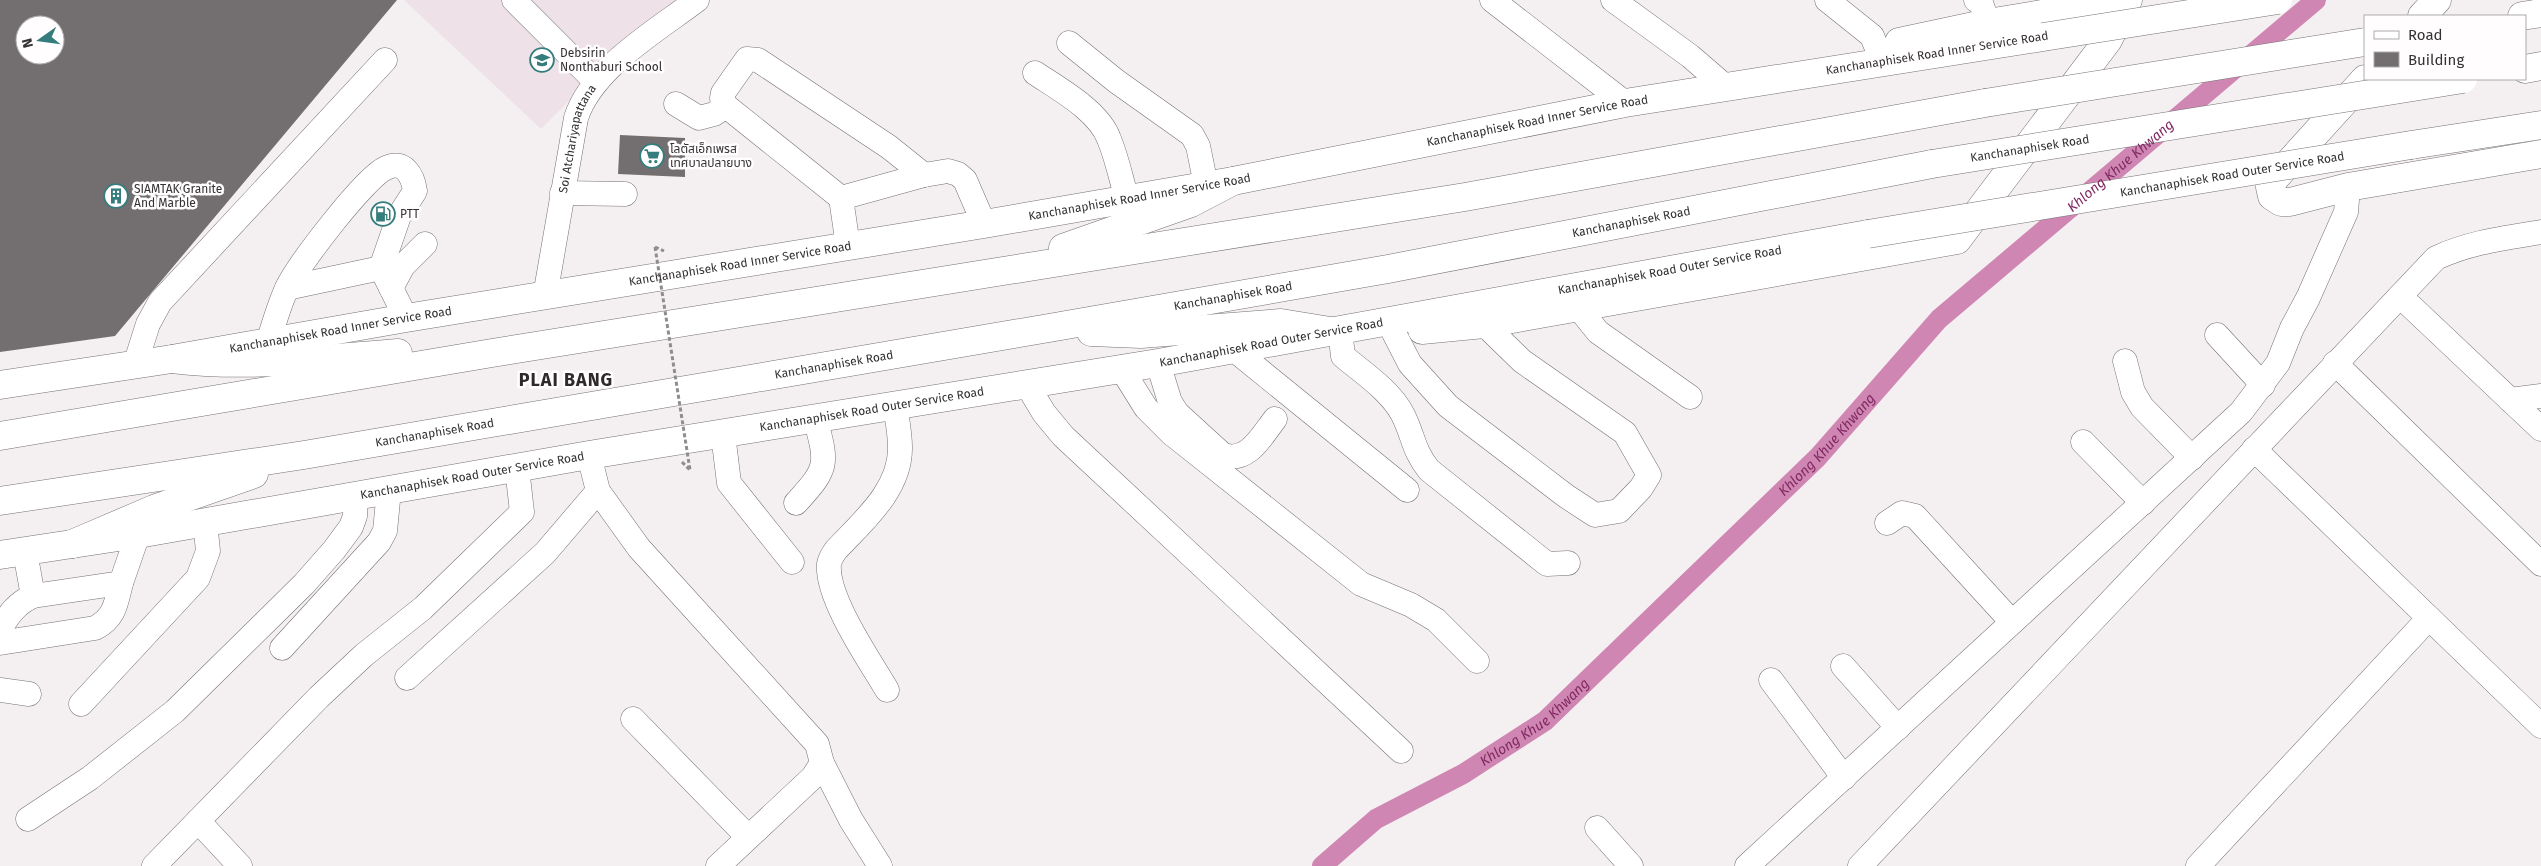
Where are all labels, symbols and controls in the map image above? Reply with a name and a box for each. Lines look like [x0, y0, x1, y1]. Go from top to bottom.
north arrow [15, 15, 65, 65]
legend [2364, 15, 2526, 80]
text: Road [2408, 26, 2443, 44]
street label: Kanchanaphisek Road Inner Service Road [1825, 28, 2049, 78]
text: N [18, 36, 37, 50]
place label: Debsirin Nonthaburi School [560, 46, 663, 74]
school or university icon: Debsirin Nonthaburi School [529, 47, 555, 73]
text: Building [2408, 51, 2464, 69]
street label: Soi Atchariyapattana [556, 82, 599, 194]
street label: Kanchanaphisek Road Inner Service Road [1425, 92, 1649, 149]
water label: Khlong Khue Khwang [2064, 116, 2177, 216]
street label: Kanchanaphisek Road [1969, 132, 2090, 165]
place label: โลตัสเอ็กเพรส เทศบาลปลายบาง [670, 142, 752, 170]
supermarket icon: โลตัสเอ็กเพรส เทศบาลปลายบาง [639, 143, 665, 169]
street label: Kanchanaphisek Road Outer Service Road [2119, 149, 2345, 200]
street label: Kanchanaphisek Road Inner Service Road [1027, 171, 1252, 223]
place label: SIAMTAK Granite And Marble [134, 182, 222, 210]
building icon: SIAMTAK Granite And Marble [103, 183, 129, 209]
fuel station icon: PTT [370, 201, 396, 227]
street label: Kanchanaphisek Road [1571, 204, 1692, 240]
place label: PTT [400, 207, 420, 221]
street label: Kanchanaphisek Road Inner Service Road [628, 239, 852, 289]
street label: Kanchanaphisek Road Outer Service Road [1557, 243, 1783, 297]
street label: Kanchanaphisek Road [1173, 279, 1293, 313]
street label: Kanchanaphisek Road Inner Service Road [228, 304, 453, 356]
street label: Kanchanaphisek Road Outer Service Road [1158, 315, 1384, 370]
street label: Kanchanaphisek Road [773, 348, 894, 382]
district label: PLAI BANG [519, 369, 613, 391]
street label: Kanchanaphisek Road Outer Service Road [759, 384, 985, 434]
water label: Khlong Khue Khwang [1775, 390, 1879, 500]
street label: Kanchanaphisek Road [374, 416, 495, 450]
street label: Kanchanaphisek Road Outer Service Road [359, 449, 585, 502]
water label: Khlong Khue Khwang [1477, 675, 1593, 770]

